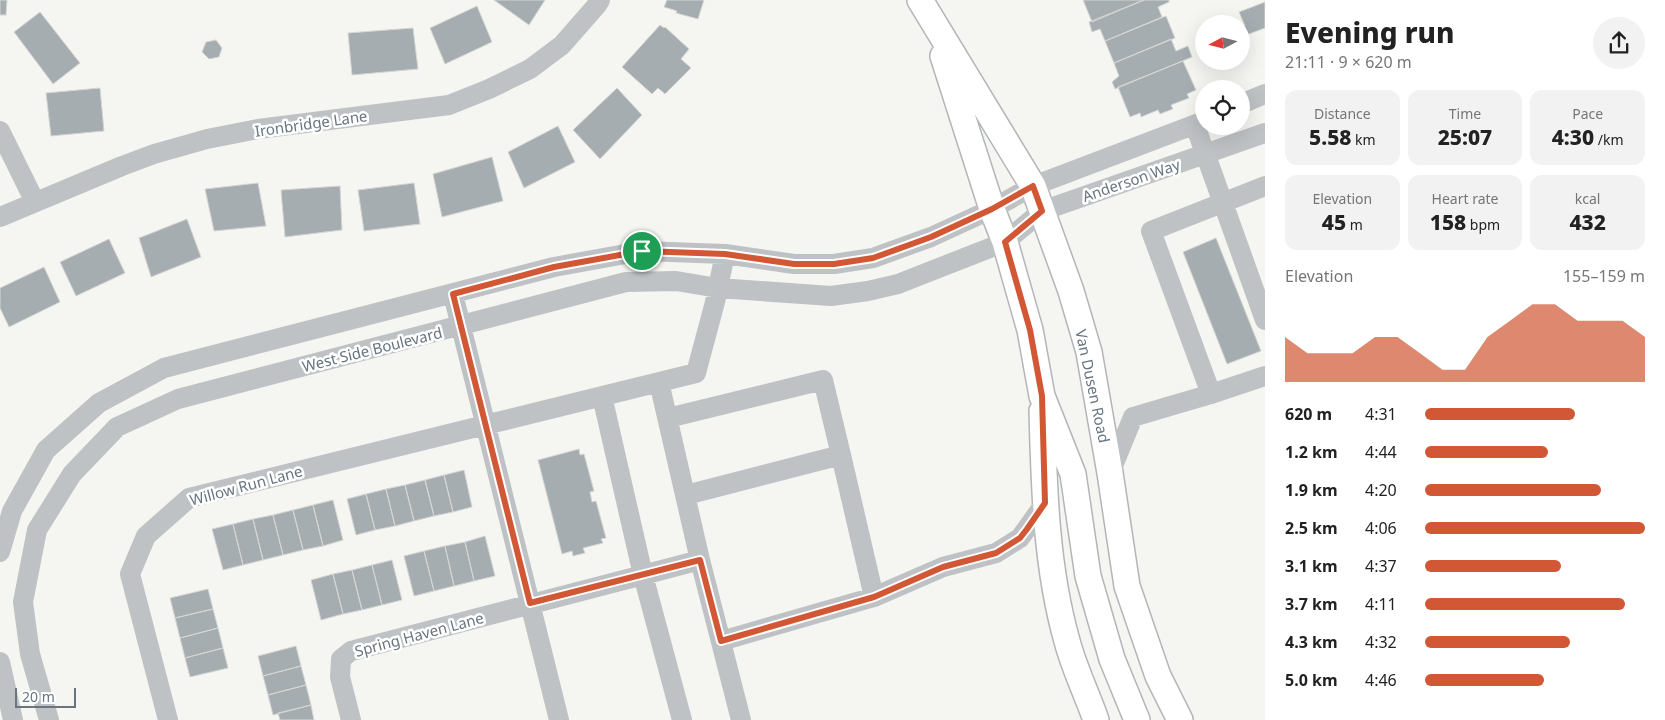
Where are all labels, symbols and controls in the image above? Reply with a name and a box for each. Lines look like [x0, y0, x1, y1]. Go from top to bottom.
text: Evening run [1285, 13, 1454, 51]
north arrow [1195, 15, 1250, 70]
map controls [1195, 15, 1250, 135]
button: share [1593, 17, 1645, 69]
text: 21:11 · 9 × 620 m [1285, 51, 1412, 73]
button: locate [1195, 80, 1250, 135]
text: Distance [1314, 104, 1371, 123]
text: Time [1449, 104, 1481, 123]
text: Pace [1572, 104, 1603, 123]
street label: Ironbridge Lane [253, 105, 369, 141]
text: 5.58 [1309, 123, 1351, 151]
text: 25:07 [1438, 123, 1492, 151]
text: 4:30 [1552, 123, 1594, 151]
text: km [1351, 130, 1376, 149]
text: /km [1594, 130, 1624, 149]
street label: Anderson Way [1080, 154, 1183, 206]
text: Elevation [1312, 189, 1372, 208]
text: Heart rate [1432, 189, 1498, 208]
text: kcal [1575, 189, 1600, 208]
text: 45 [1322, 208, 1346, 236]
text: 158 [1430, 208, 1466, 236]
text: 432 [1569, 208, 1606, 236]
text: m [1346, 215, 1363, 234]
text: bpm [1466, 215, 1500, 234]
pin [621, 230, 663, 272]
icon: arrive [628, 237, 656, 265]
text: Elevation [1285, 265, 1353, 287]
text: 155–159 m [1563, 265, 1645, 287]
street label: West Side Boulevard [300, 322, 444, 376]
street label: Van Dusen Road [1071, 327, 1115, 445]
text: 620 m [1285, 403, 1332, 425]
text: 4:31 [1365, 403, 1397, 425]
text: 1.2 km [1285, 441, 1337, 463]
text: 4:44 [1365, 441, 1397, 463]
street label: Willow Run Lane [187, 460, 305, 510]
text: 1.9 km [1285, 479, 1337, 501]
text: 4:20 [1365, 479, 1397, 501]
text: 2.5 km [1285, 517, 1337, 539]
text: 4:06 [1365, 517, 1397, 539]
text: 3.1 km [1285, 555, 1337, 577]
text: 4:37 [1365, 555, 1397, 577]
text: 3.7 km [1285, 593, 1337, 615]
text: 4:11 [1365, 593, 1397, 615]
street label: Spring Haven Lane [352, 607, 486, 661]
text: 4.3 km [1285, 631, 1337, 653]
text: 4:32 [1365, 631, 1397, 653]
text: 5.0 km [1285, 669, 1337, 691]
text: 4:46 [1365, 669, 1397, 691]
scale bar [15, 685, 76, 708]
text: 20 m [22, 687, 55, 706]

